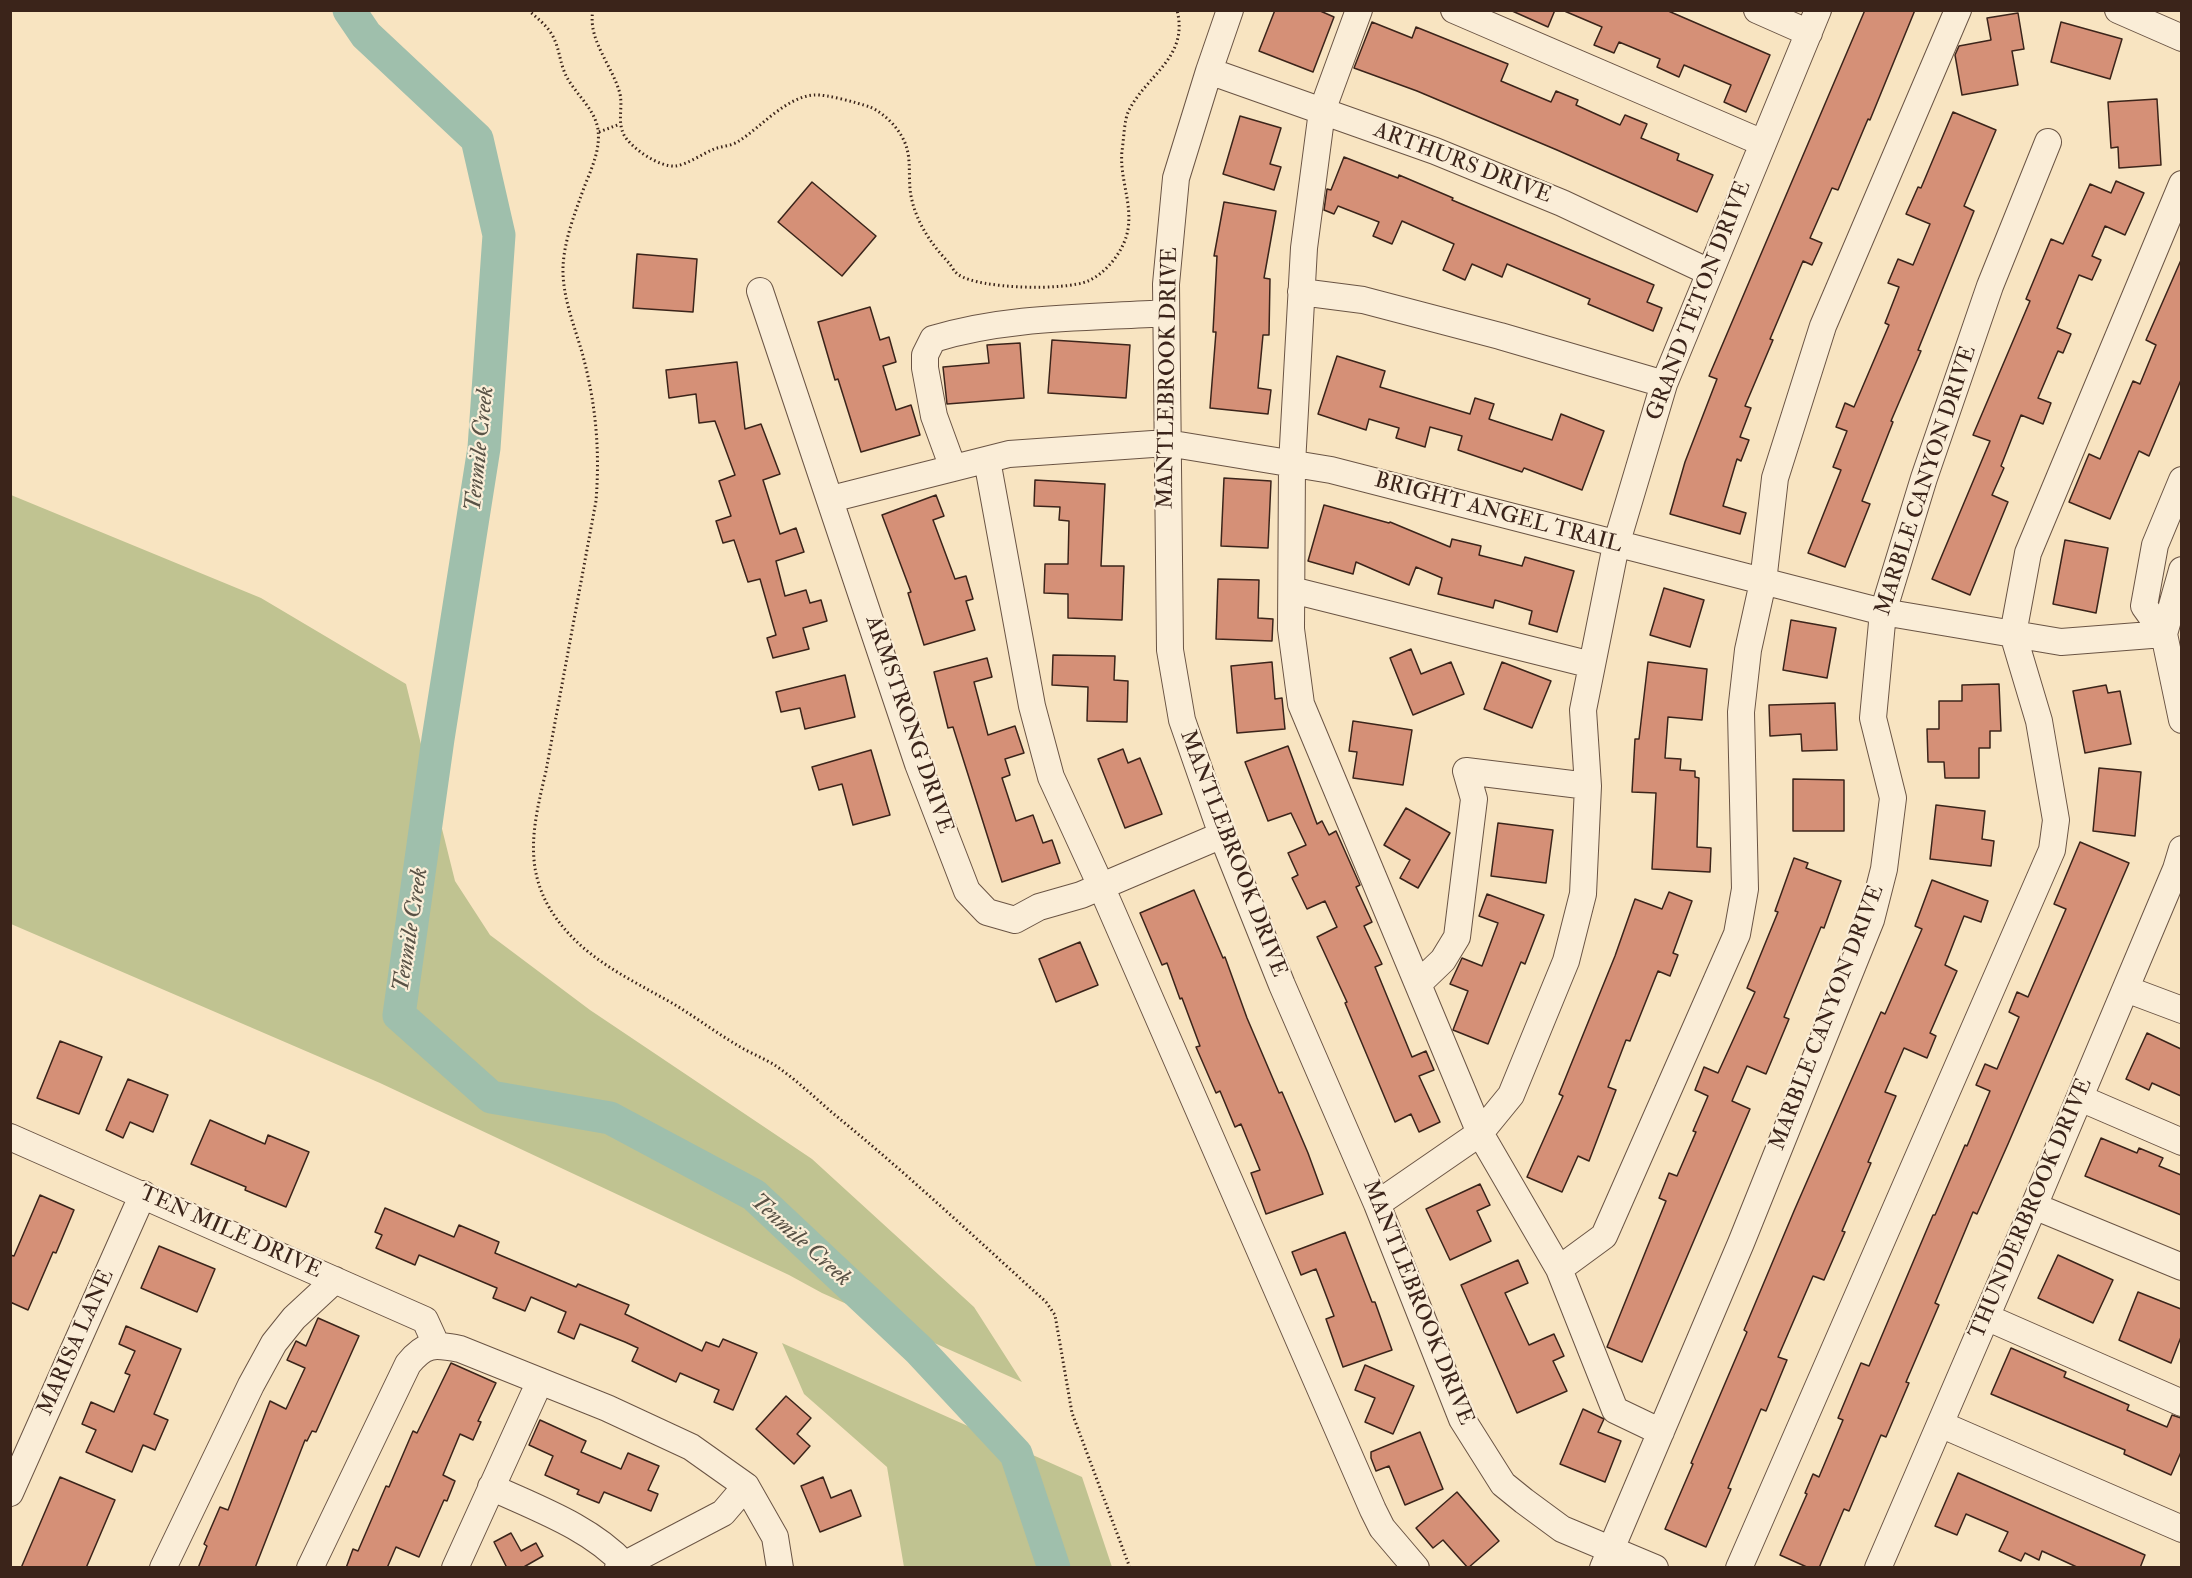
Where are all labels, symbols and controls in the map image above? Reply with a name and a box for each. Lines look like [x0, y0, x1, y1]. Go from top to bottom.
street label: ARTHURS DRIVE [1369, 118, 1555, 210]
street label: GRAND TETON DRIVE [1642, 177, 1758, 425]
street label: MANTLEBROOK DRIVE [1154, 247, 1184, 509]
street label: MARBLE CANYON DRIVE [1871, 343, 1983, 619]
water label: Tenmile Creek [460, 385, 502, 513]
street label: BRIGHT ANGEL TRAIL [1371, 468, 1625, 560]
street label: ARMSTRONG DRIVE [858, 613, 958, 837]
street label: MANTLEBROOK DRIVE [1173, 727, 1291, 981]
water label: Tenmile Creek [388, 866, 436, 994]
street label: MARBLE CANYON DRIVE [1765, 882, 1891, 1154]
street label: THUNDERBROOK DRIVE [1965, 1075, 2099, 1343]
street label: MANTLEBROOK DRIVE [1356, 1177, 1478, 1429]
street label: TEN MILE DRIVE [135, 1181, 325, 1285]
water label: Tenmile Creek [744, 1188, 856, 1294]
street label: MARISA LANE [33, 1266, 121, 1420]

